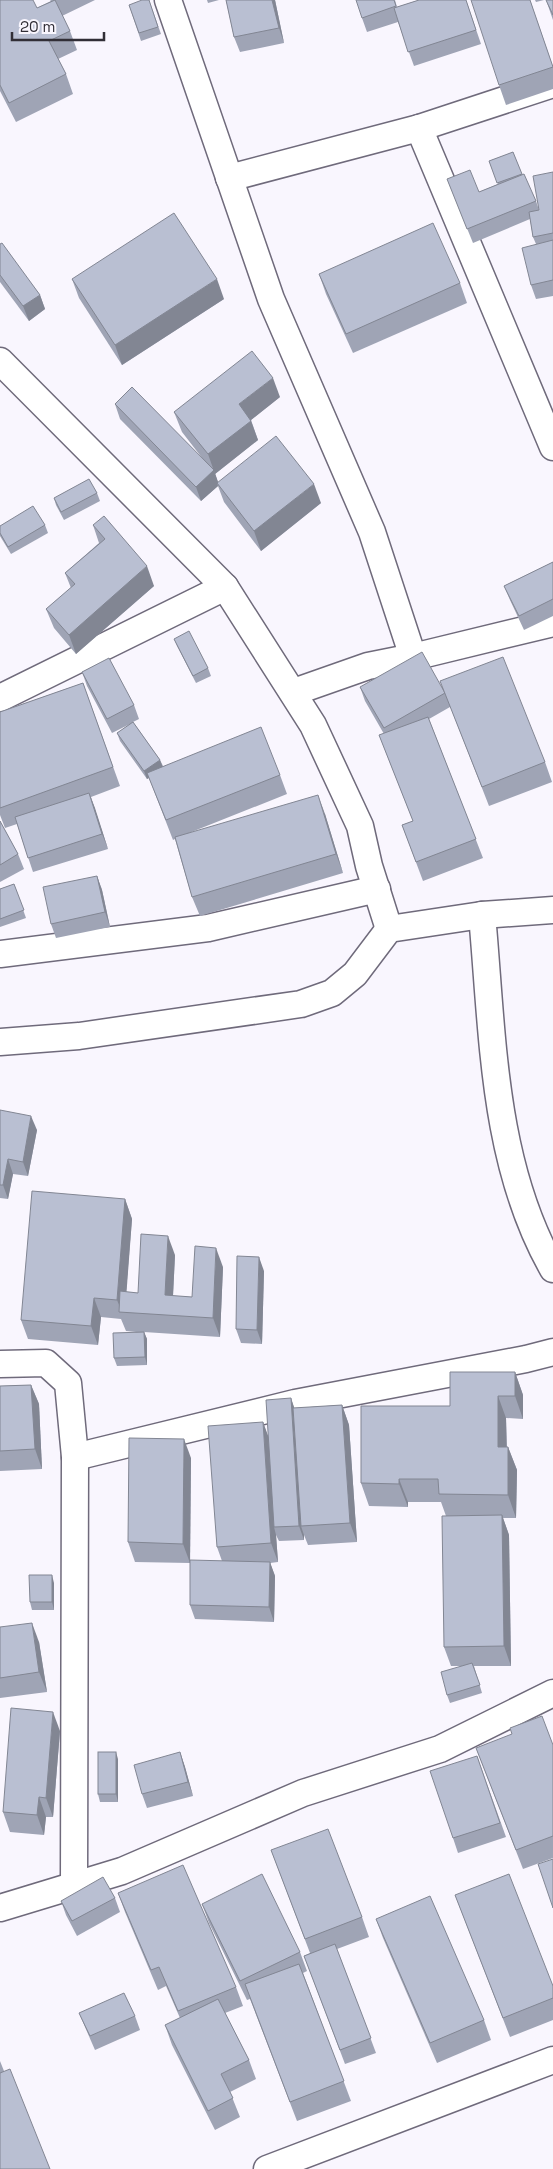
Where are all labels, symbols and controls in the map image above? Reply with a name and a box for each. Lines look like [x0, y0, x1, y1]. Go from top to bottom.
scale bar [12, 10, 105, 42]
text: 20 m [20, 17, 55, 36]

